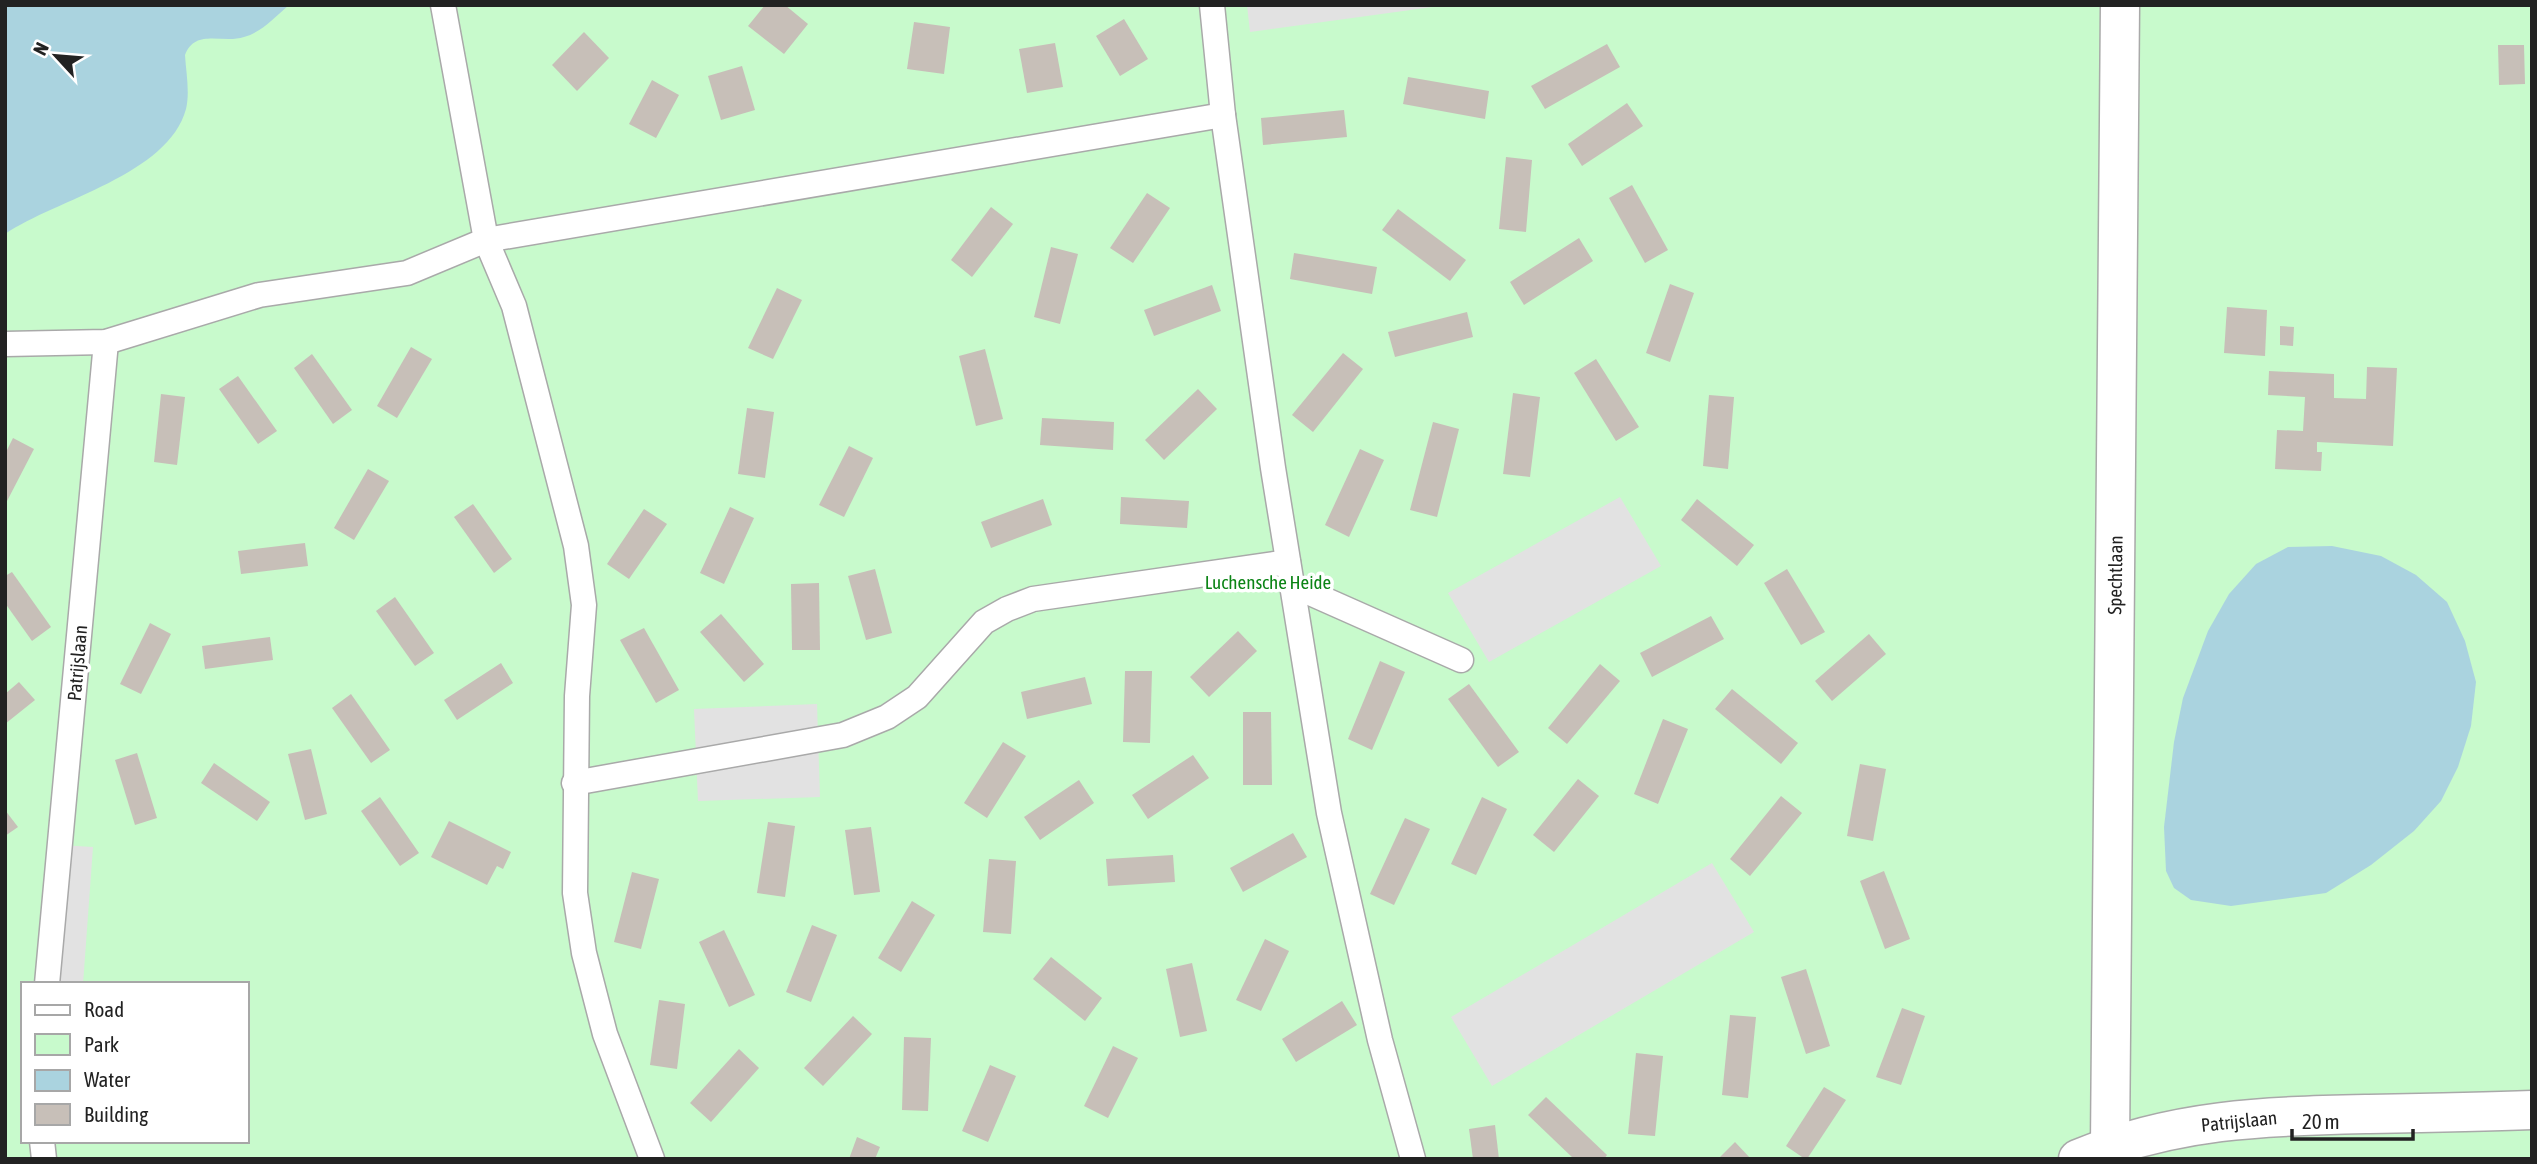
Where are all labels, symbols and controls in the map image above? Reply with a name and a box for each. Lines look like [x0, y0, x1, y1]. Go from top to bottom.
north arrow [21, 21, 91, 91]
text: N [28, 39, 53, 58]
street label: Spechtlaan [2103, 535, 2127, 615]
park label: Luchensche Heide [1205, 571, 1331, 593]
street label: Patrijslaan [63, 624, 91, 702]
legend [21, 982, 248, 1143]
text: Road [84, 997, 124, 1021]
text: Park [84, 1032, 119, 1056]
text: Water [84, 1067, 131, 1091]
scale bar [2292, 1098, 2413, 1142]
text: Building [84, 1102, 148, 1126]
street label: Patrijslaan [2200, 1106, 2278, 1136]
text: 20 m [2302, 1109, 2340, 1133]

